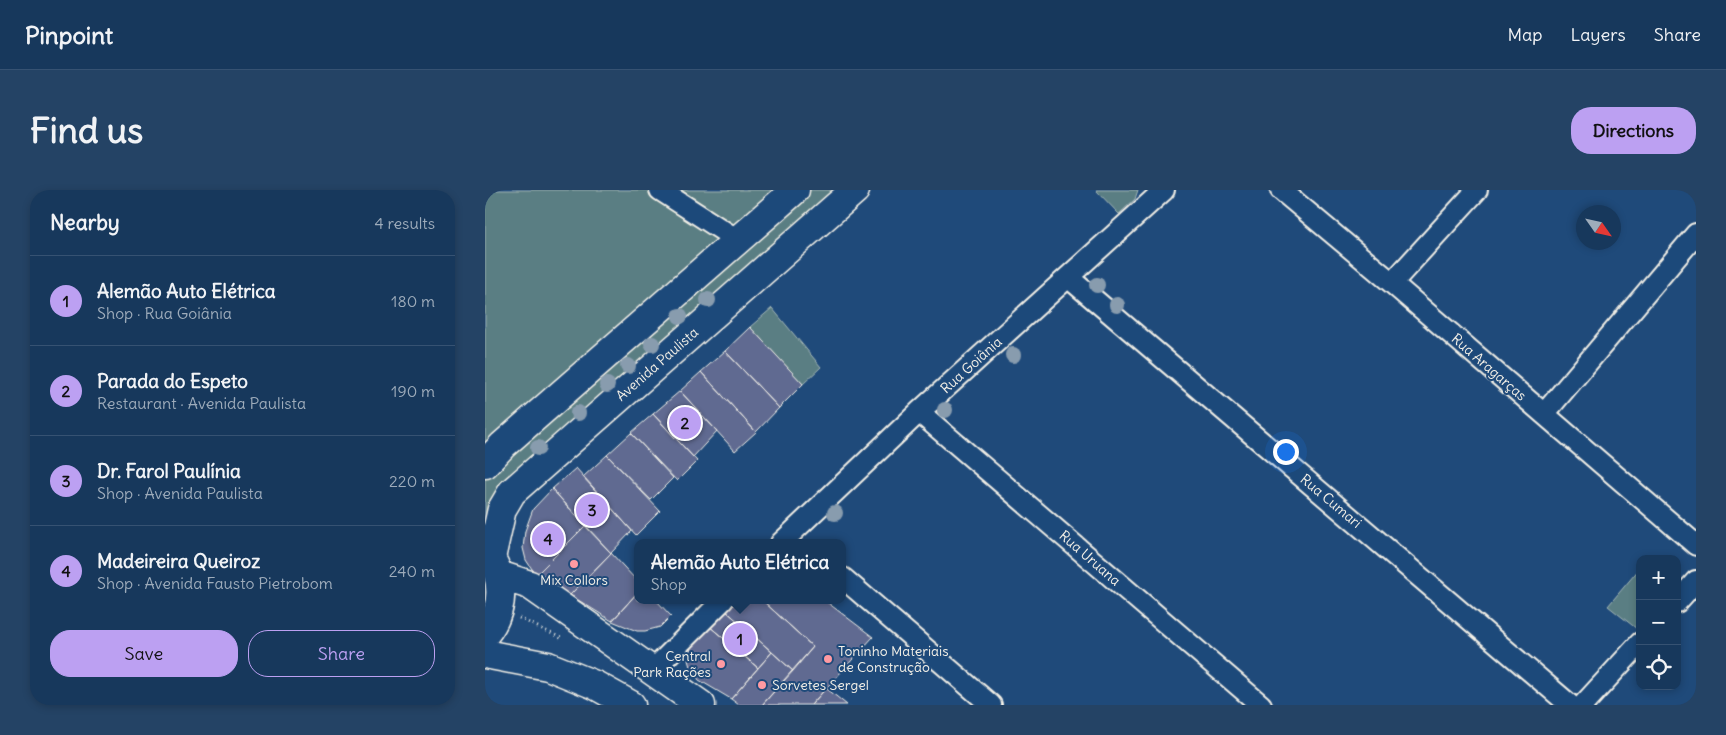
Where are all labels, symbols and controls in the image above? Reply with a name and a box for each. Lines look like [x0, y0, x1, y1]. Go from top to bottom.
text: Pinpoint [25, 20, 113, 50]
text: Map [1507, 23, 1542, 46]
text: Layers [1570, 23, 1626, 46]
text: Share [1654, 23, 1701, 46]
button: Directions [1571, 107, 1696, 154]
text: Find us [30, 108, 143, 152]
north arrow [1576, 205, 1621, 250]
text: Nearby [50, 209, 120, 236]
text: 4 results [374, 213, 435, 233]
text: Alemão Auto Elétrica [97, 279, 276, 303]
text: 1 [63, 291, 69, 311]
text: 180 m [391, 291, 435, 311]
text: Shop · Rua Goiânia [97, 303, 232, 323]
street label: Avenida Paulista [612, 323, 702, 405]
street label: Rua Aragarças [1448, 330, 1530, 404]
street label: Rua Goiânia [937, 333, 1005, 397]
text: Parada do Espeto [97, 369, 248, 393]
text: 2 [62, 381, 70, 401]
text: 190 m [391, 381, 435, 401]
text: Restaurant · Avenida Paulista [97, 393, 306, 413]
pin: 2 [669, 404, 701, 442]
your location [1273, 439, 1299, 465]
text: Dr. Farol Paulínia [97, 459, 241, 483]
street label: Rua Cumari [1297, 470, 1365, 532]
text: 3 [61, 471, 71, 491]
text: 220 m [389, 471, 435, 491]
text: Shop · Avenida Paulista [97, 483, 263, 503]
pin: 3 [576, 491, 608, 529]
pin: 4 [532, 520, 564, 558]
street label: Rua Uruana [1056, 526, 1124, 590]
popup [634, 539, 846, 604]
text: Madeireira Queiroz [97, 549, 260, 573]
text: Alemão Auto Elétrica [651, 550, 829, 574]
map controls [1636, 555, 1681, 690]
button: + [1636, 555, 1681, 600]
marker: Mix Collors [568, 558, 580, 570]
text: 4 [61, 561, 71, 581]
text: 240 m [389, 561, 435, 581]
place label: Mix Collors [540, 571, 608, 589]
text: Shop · Avenida Fausto Pietrobom [97, 573, 333, 593]
text: Shop [651, 574, 687, 594]
button: − [1636, 600, 1681, 645]
pin: 1 [724, 620, 756, 658]
button: Save [50, 630, 238, 677]
button: Share [248, 630, 435, 677]
place label: Toninho Materiais de Construção [838, 642, 949, 676]
button: locate [1636, 645, 1681, 690]
place label: Central Park Rações [633, 647, 711, 681]
marker: Toninho Materiais de Construção [822, 653, 834, 665]
marker: Central Park Rações [715, 658, 727, 670]
place label: Sorvetes Sergel [772, 676, 869, 694]
marker: Sorvetes Sergel [756, 679, 768, 691]

